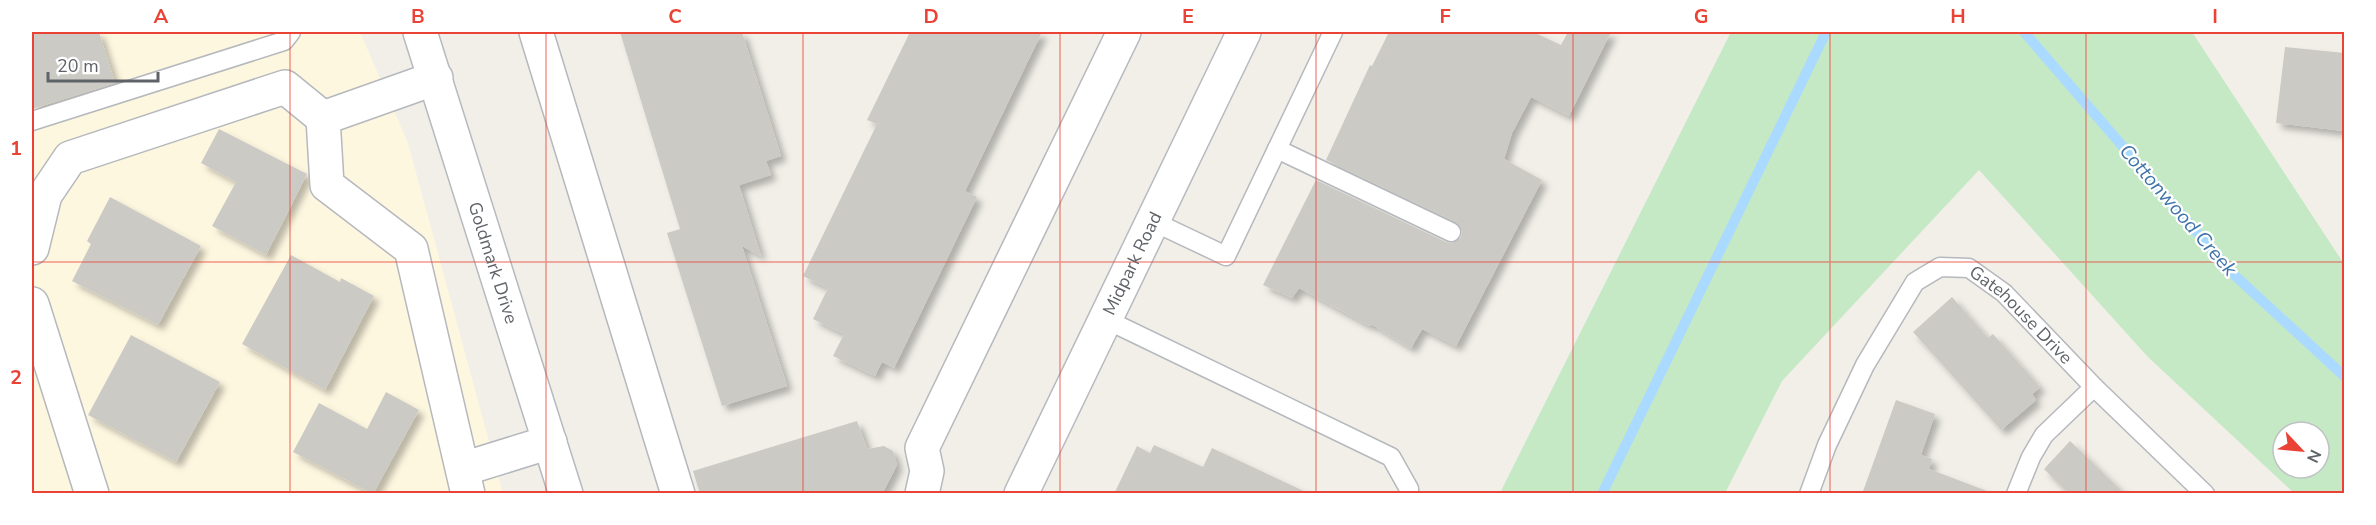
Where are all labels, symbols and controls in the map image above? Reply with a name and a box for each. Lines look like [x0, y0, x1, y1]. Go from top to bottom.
text: A [154, 3, 169, 30]
text: B [411, 3, 425, 30]
text: C [668, 3, 682, 30]
text: D [923, 3, 939, 30]
text: E [1182, 3, 1194, 30]
text: F [1439, 3, 1451, 30]
text: G [1694, 3, 1708, 30]
text: H [1950, 3, 1966, 30]
text: I [2212, 3, 2218, 30]
scale bar [48, 45, 158, 83]
text: 20 m [57, 54, 99, 78]
text: 1 [10, 135, 22, 162]
water label: Cottonwood Creek [2113, 138, 2244, 283]
street label: Goldmark Drive [462, 199, 523, 327]
street label: Midpark Road [1097, 208, 1167, 319]
street label: Gatehouse Drive [1964, 260, 2078, 369]
text: 2 [10, 364, 22, 391]
north arrow [2271, 420, 2331, 480]
text: N [2301, 446, 2326, 466]

